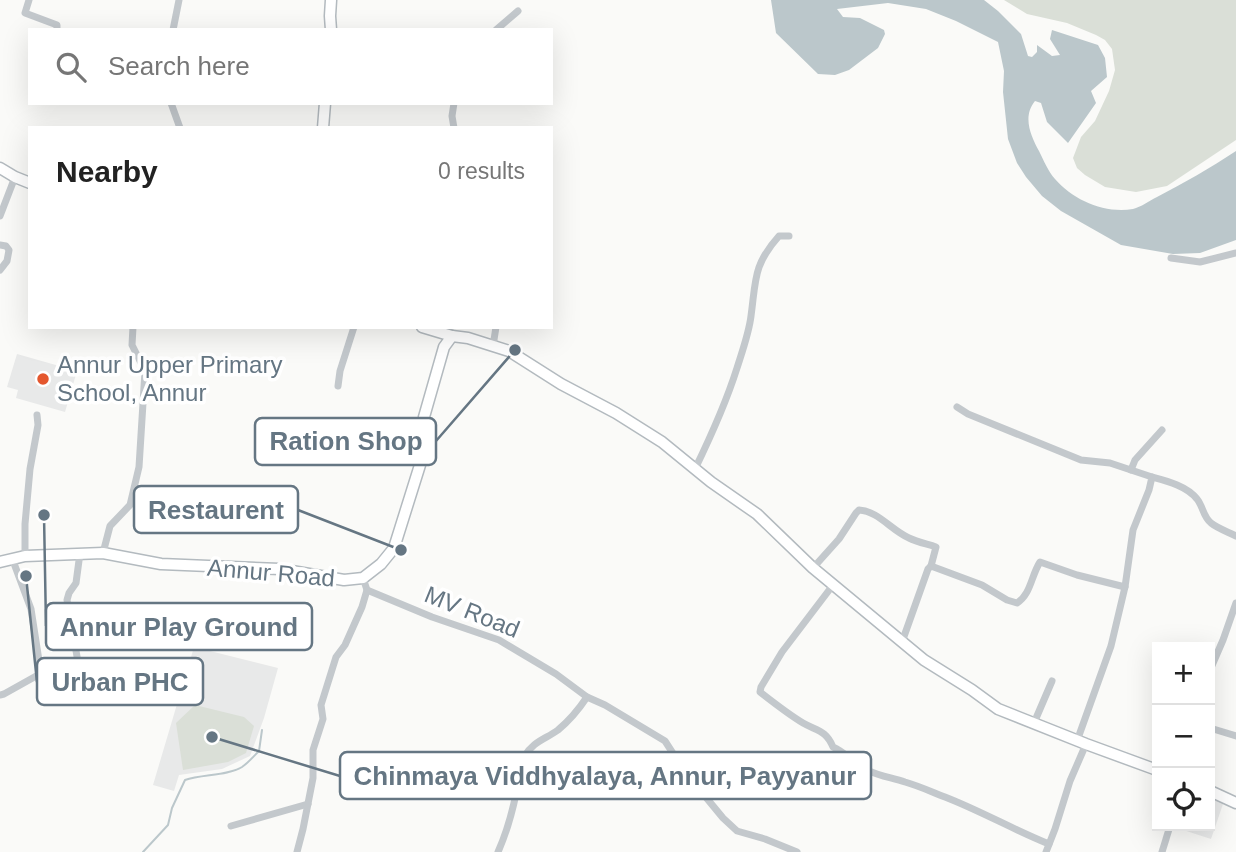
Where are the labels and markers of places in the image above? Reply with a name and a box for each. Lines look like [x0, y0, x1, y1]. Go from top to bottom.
place label: Annur Upper Primary School, Annur [57, 351, 282, 406]
marker: Annur Upper Primary School, Annur [35, 371, 51, 387]
callout: Ration Shop [255, 418, 436, 465]
callout: Restaurent [134, 486, 298, 533]
callout: Annur Play Ground [46, 603, 312, 650]
callout: Urban PHC [37, 658, 203, 705]
callout: Chinmaya Viddhyalaya, Annur, Payyanur [340, 752, 871, 799]

